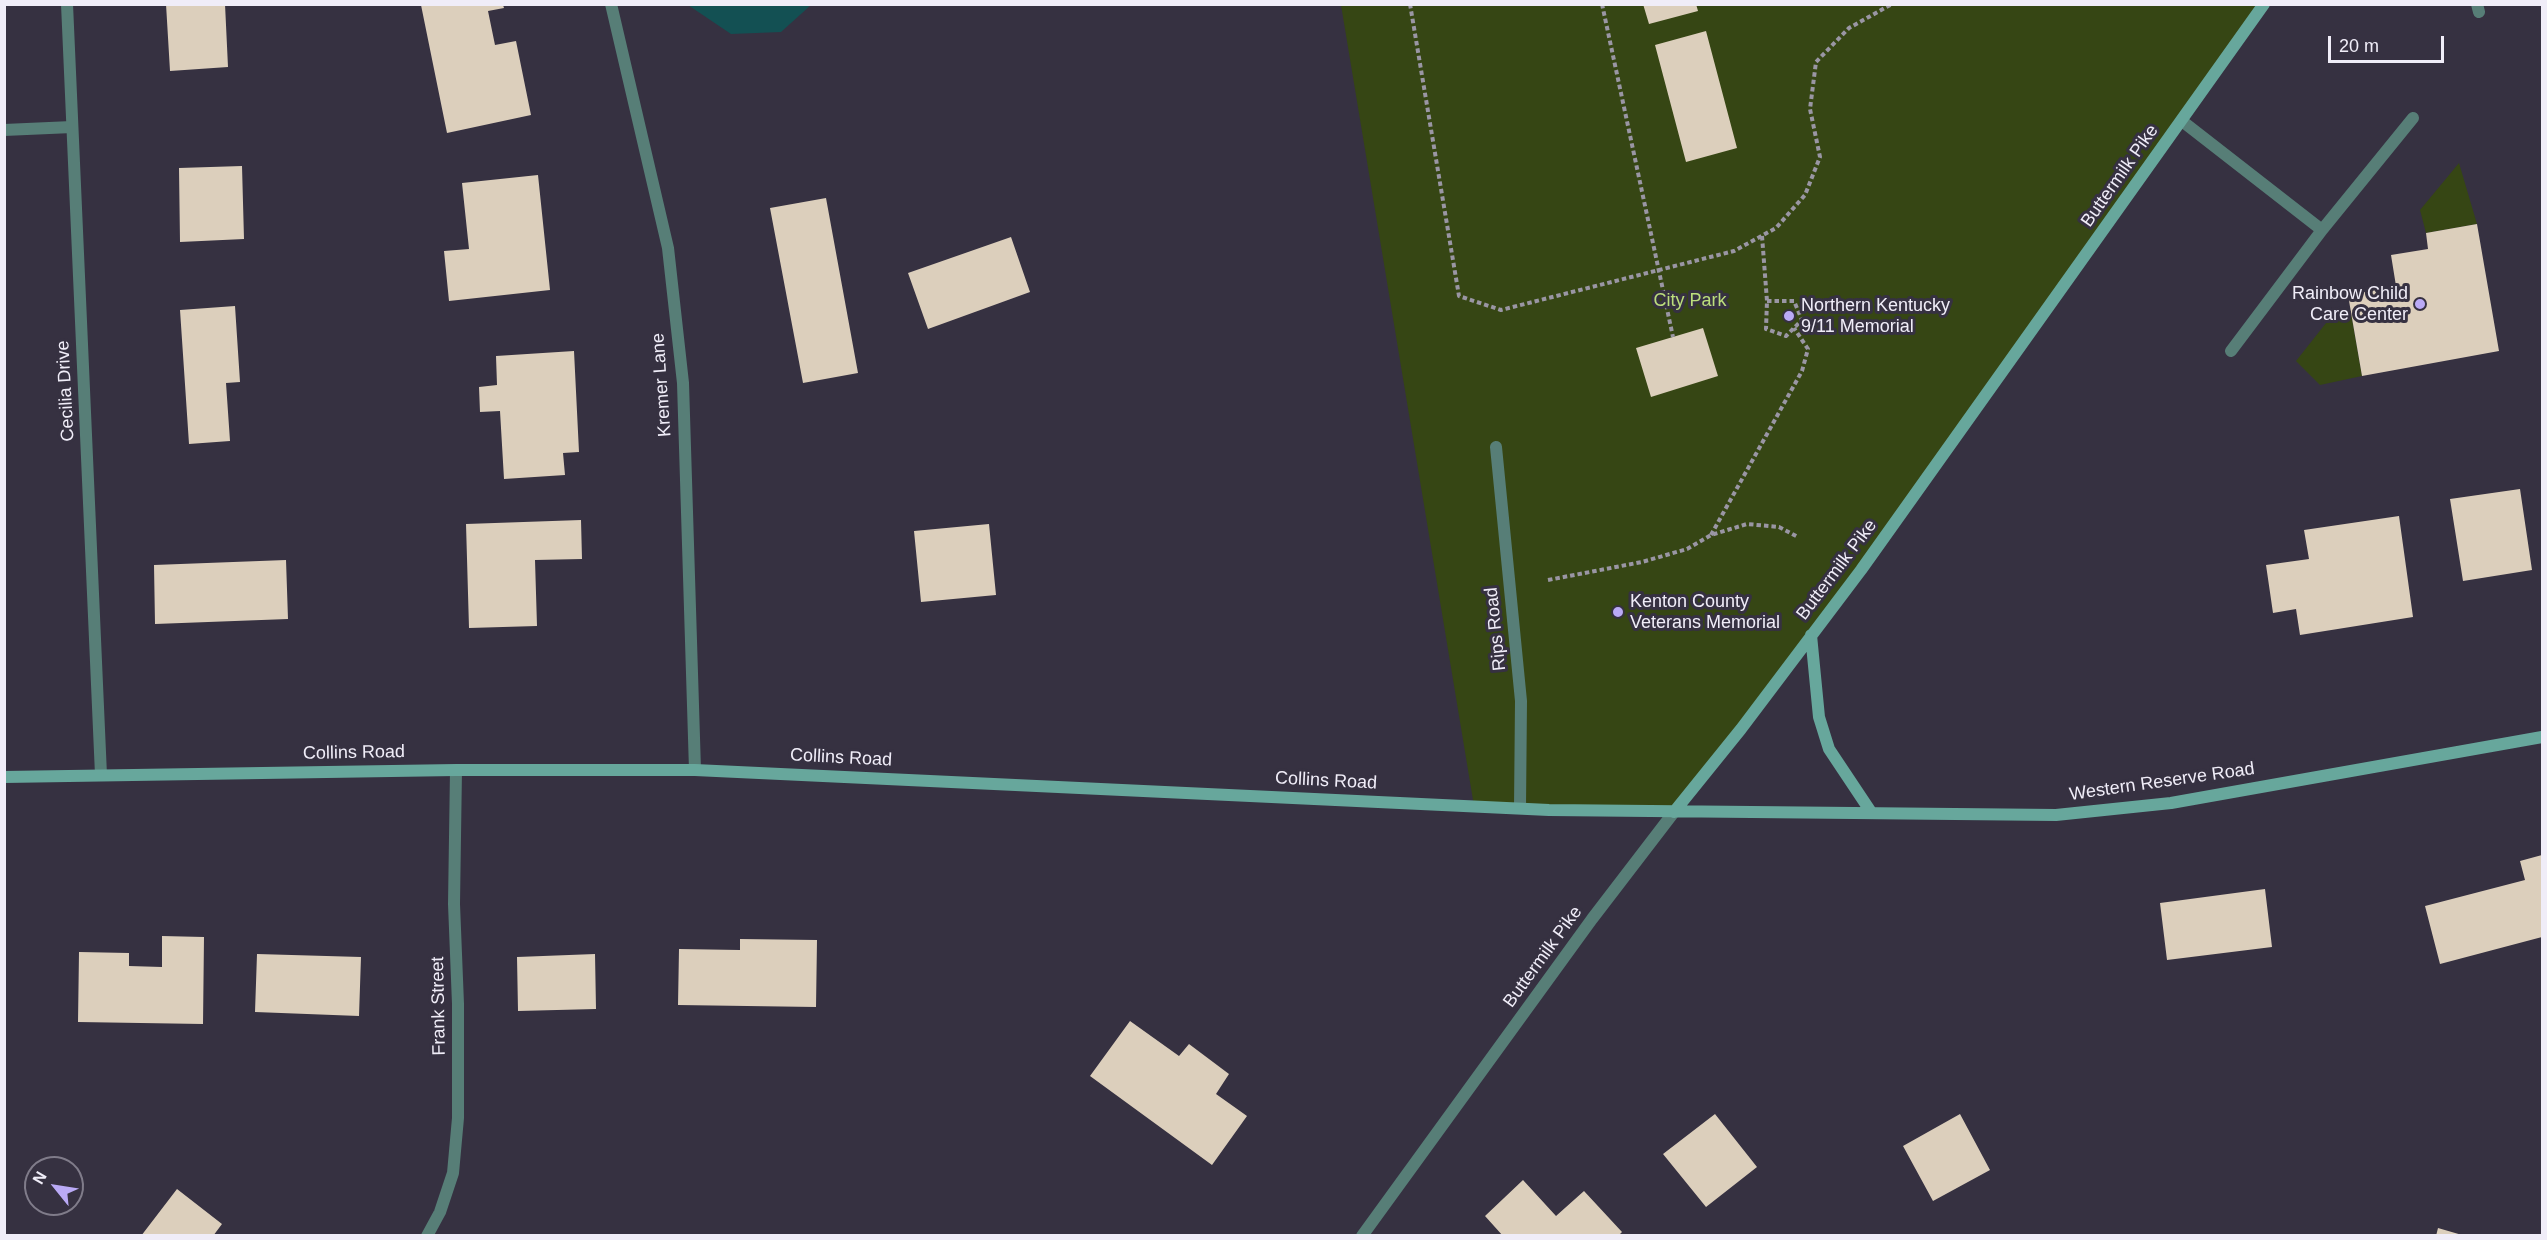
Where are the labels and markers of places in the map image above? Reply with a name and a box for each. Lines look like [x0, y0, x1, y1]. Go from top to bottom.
place label: Rainbow Child Care Center [2292, 283, 2408, 326]
place label: Northern Kentucky 9/11 Memorial [1801, 295, 1950, 338]
marker: Rainbow Child Care Center [2413, 297, 2427, 311]
marker: Northern Kentucky 9/11 Memorial [1782, 309, 1796, 323]
place label: Kenton County Veterans Memorial [1630, 591, 1780, 634]
marker: Kenton County Veterans Memorial [1611, 605, 1625, 619]

